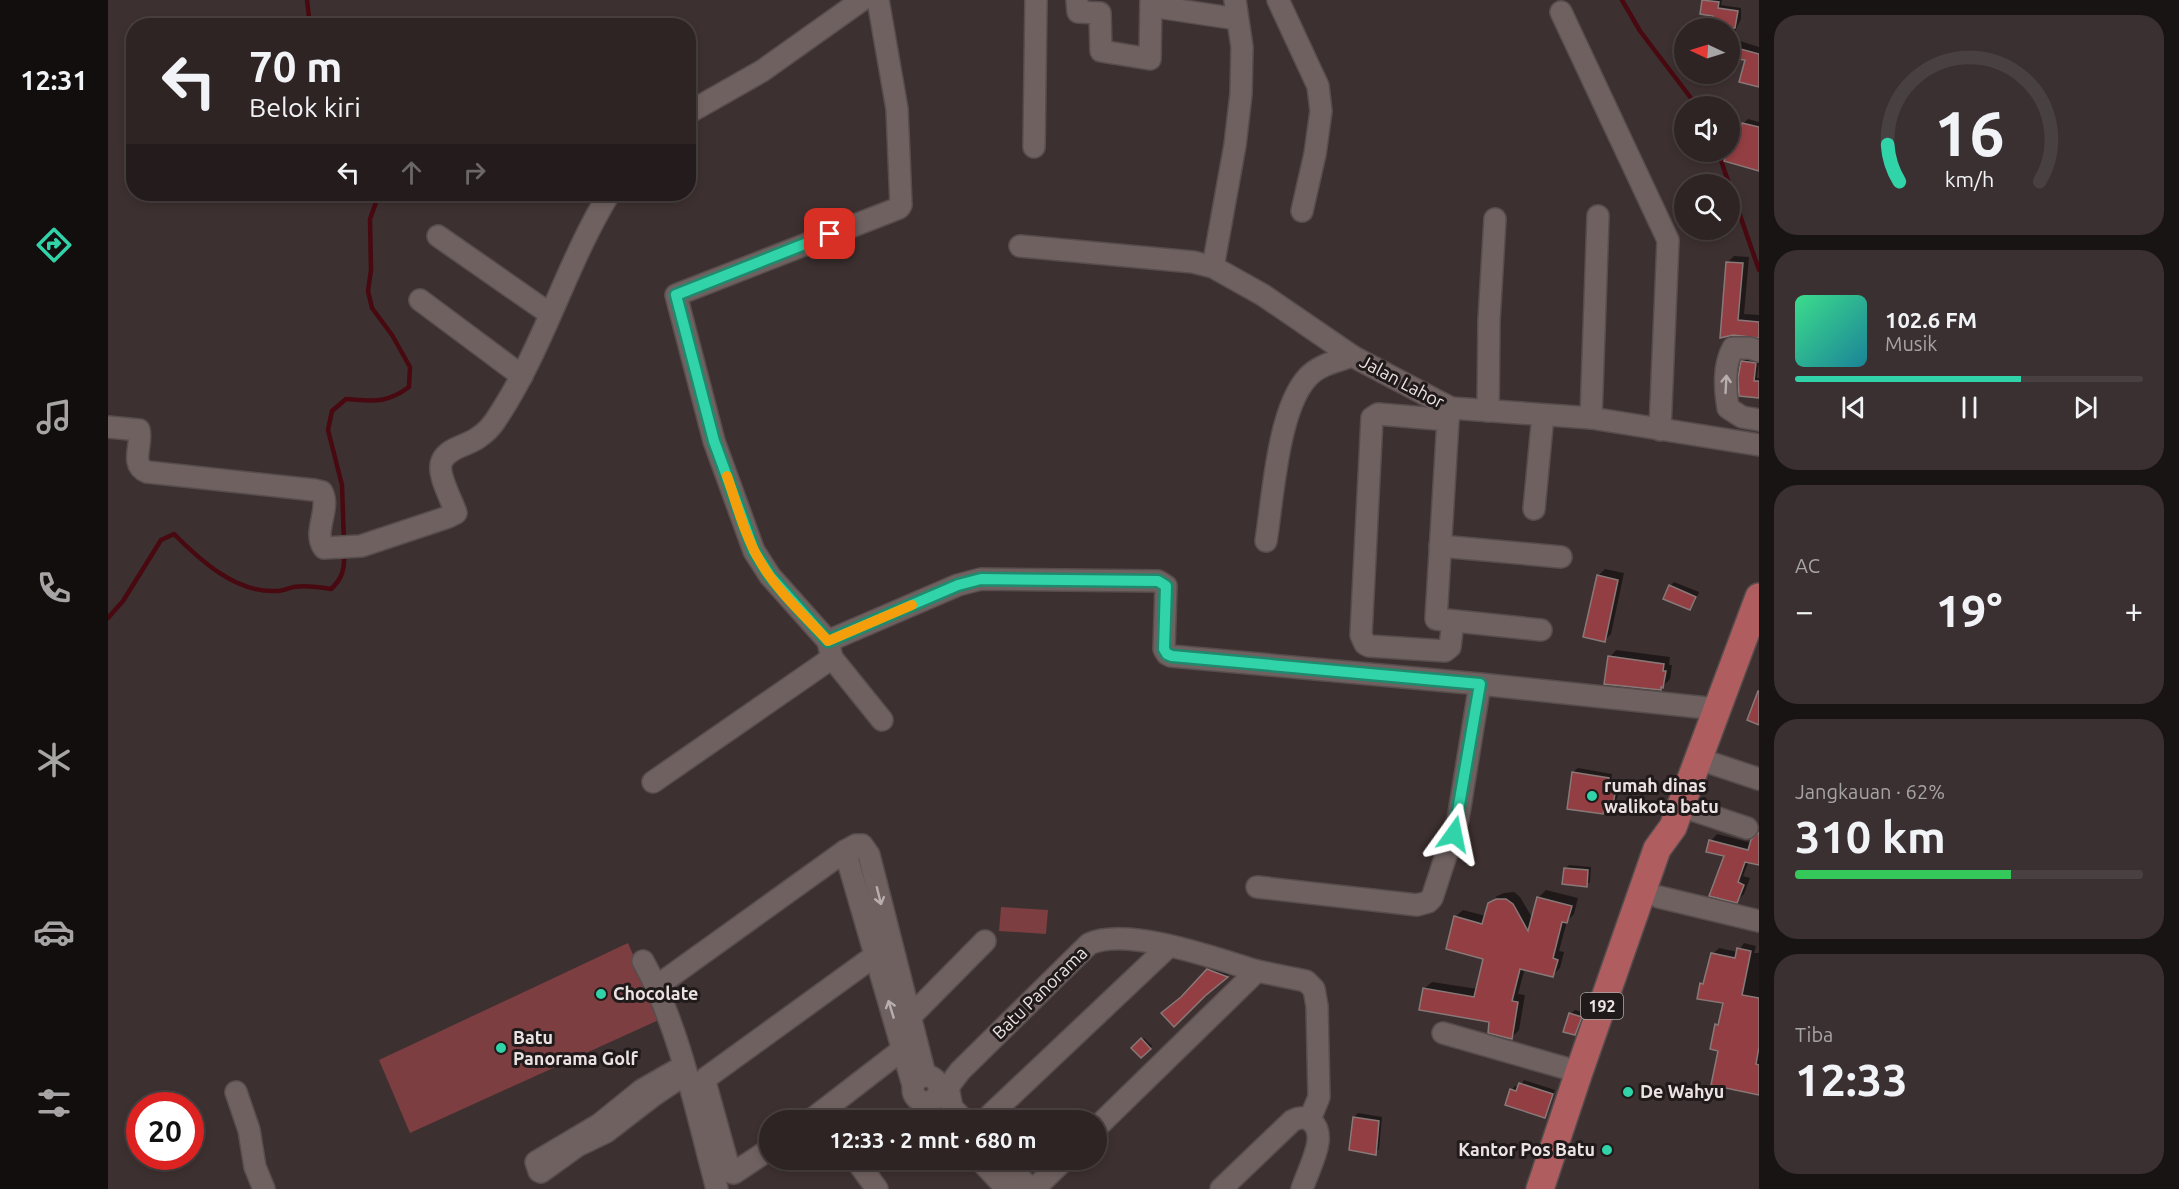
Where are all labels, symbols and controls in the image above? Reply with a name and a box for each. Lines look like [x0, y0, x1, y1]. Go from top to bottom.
north arrow [1674, 18, 1740, 84]
map controls [1674, 18, 1740, 240]
icon: left [150, 42, 228, 120]
text: 70 m [249, 43, 343, 90]
text: 12:31 [20, 65, 88, 95]
text: Belok kiri [249, 92, 361, 122]
button: sound [1674, 96, 1740, 162]
text: 16 [1934, 98, 2004, 168]
icon: left [332, 156, 365, 189]
icon: ahead [395, 156, 428, 189]
icon: right [458, 156, 491, 189]
text: km/h [1944, 167, 1994, 191]
button: search [1674, 174, 1740, 240]
pin [804, 208, 855, 259]
icon: arrive [813, 217, 846, 250]
icon: directions [33, 224, 75, 266]
text: 102.6 FM [1885, 307, 1977, 332]
text: Musik [1885, 332, 1937, 355]
street label: Jalan Lahor [1357, 351, 1448, 412]
one-way arrow [1721, 374, 1732, 394]
icon: previous [1837, 391, 1870, 424]
icon: pause [1953, 391, 1986, 424]
icon: next [2069, 391, 2102, 424]
icon: music [33, 396, 75, 438]
text: AC [1795, 554, 1820, 577]
icon: phone [33, 567, 75, 609]
text: 19° [1936, 585, 2002, 636]
text: − [1795, 592, 1814, 629]
text: + [2124, 592, 2143, 629]
icon: climate [33, 739, 75, 781]
place label: rumah dinas walikota batu [1604, 775, 1719, 816]
text: Jangkauan · 62% [1795, 780, 1945, 803]
marker: rumah dinas walikota batu [1585, 789, 1599, 803]
position arrow [1422, 802, 1486, 866]
text: 310 km [1795, 811, 1946, 862]
one-way arrow [874, 886, 886, 905]
icon: car [33, 911, 75, 953]
street label: Batu Panorama [988, 942, 1091, 1042]
place label: Chocolate [613, 983, 698, 1003]
marker: Chocolate [594, 987, 608, 1001]
road number: 192 [1581, 993, 1623, 1019]
one-way arrow [885, 1000, 896, 1019]
text: Tiba [1795, 1023, 1833, 1046]
place label: Batu Panorama Golf [513, 1027, 639, 1068]
marker: Batu Panorama Golf [494, 1041, 508, 1055]
text: 12:33 [1795, 1054, 1908, 1105]
place label: De Wahyu [1640, 1081, 1724, 1101]
icon: filters [33, 1082, 75, 1124]
marker: De Wahyu [1621, 1085, 1635, 1099]
speed limit sign: 20 [126, 1092, 204, 1170]
text: 12:33 · 2 mnt · 680 m [829, 1127, 1037, 1152]
place label: Kantor Pos Batu [1458, 1139, 1595, 1159]
marker: Kantor Pos Batu [1600, 1143, 1614, 1157]

